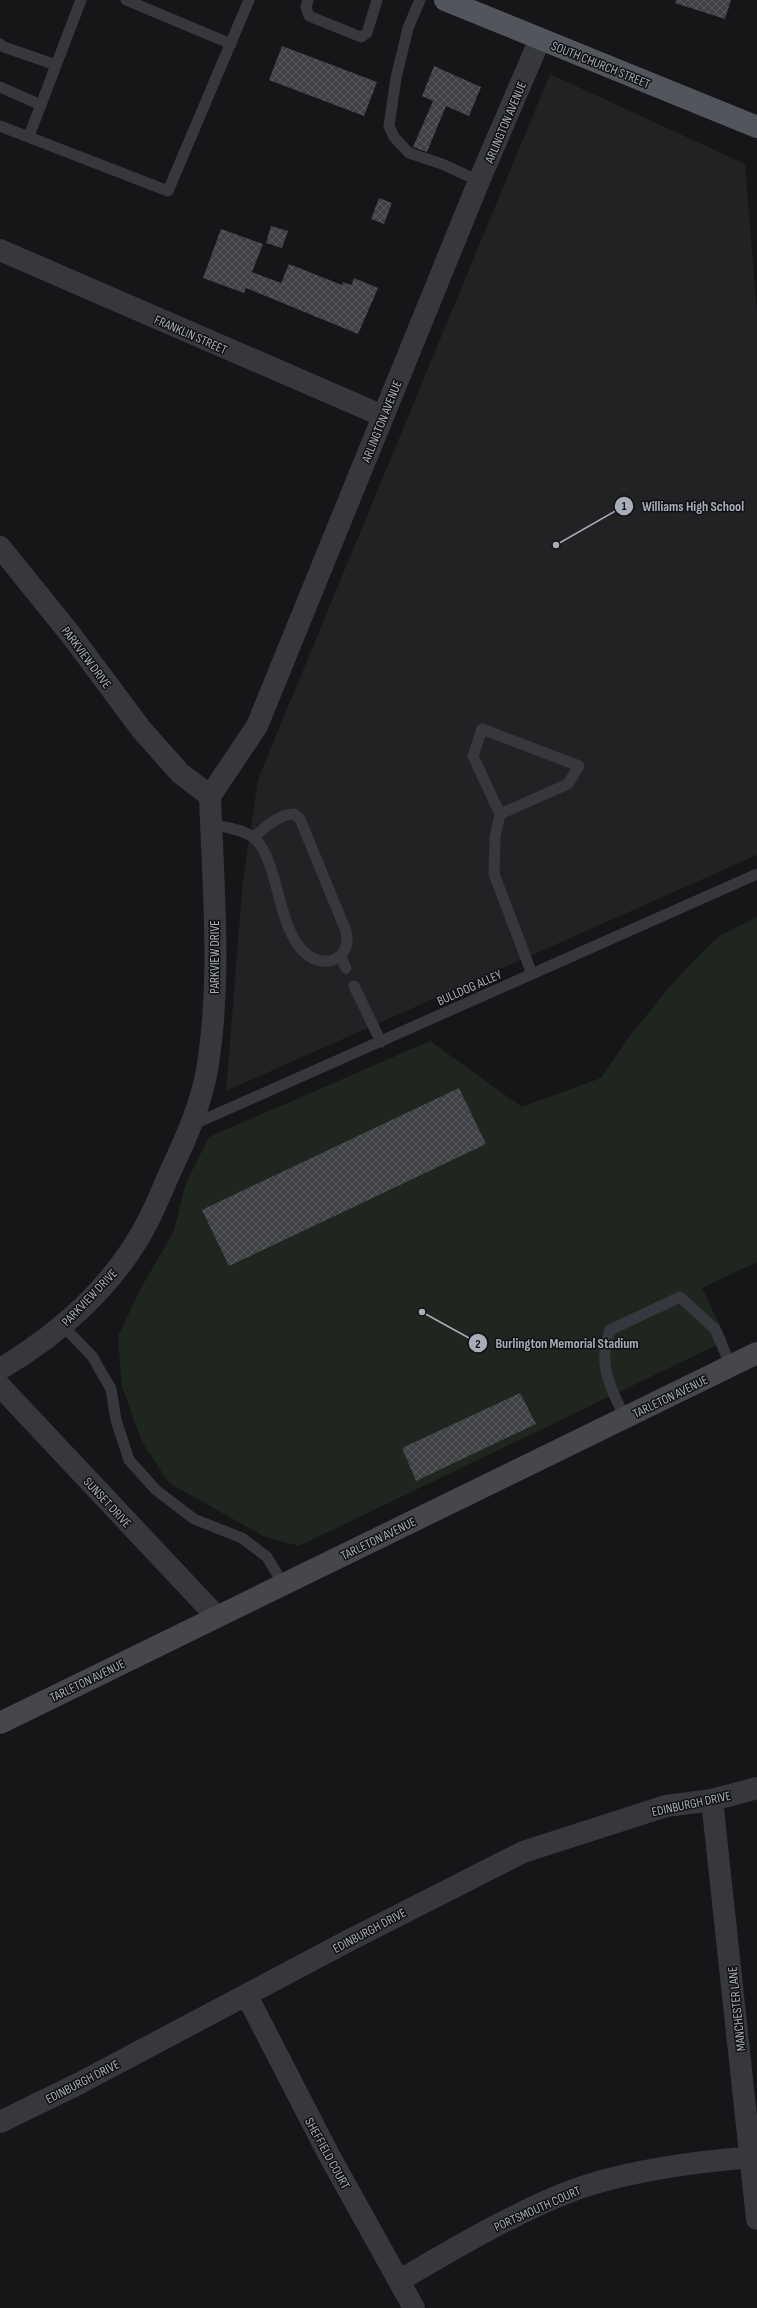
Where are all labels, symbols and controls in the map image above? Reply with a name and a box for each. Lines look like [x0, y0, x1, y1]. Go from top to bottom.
street label: SOUTH CHURCH STREET [549, 38, 652, 92]
street label: ARLINGTON AVENUE [481, 79, 530, 166]
street label: FRANKLIN STREET [152, 312, 229, 358]
street label: ARLINGTON AVENUE [358, 378, 406, 466]
callout: Williams High School [614, 493, 752, 519]
text: Williams High School [642, 498, 744, 515]
text: 1 [622, 499, 627, 514]
street label: PARKVIEW DRIVE [58, 623, 115, 692]
street label: PARKVIEW DRIVE [207, 920, 223, 994]
street label: BULLDOG ALLEY [435, 966, 505, 1009]
street label: PARKVIEW DRIVE [58, 1266, 121, 1330]
callout: Burlington Memorial Stadium [468, 1330, 647, 1356]
text: Burlington Memorial Stadium [495, 1335, 639, 1352]
text: 2 [475, 1337, 481, 1352]
street label: TARLETON AVENUE [630, 1372, 711, 1422]
street label: SUNSET DRIVE [80, 1474, 135, 1531]
street label: TARLETON AVENUE [338, 1514, 419, 1564]
street label: TARLETON AVENUE [47, 1656, 128, 1706]
street label: EDINBURGH DRIVE [650, 1788, 732, 1820]
street label: EDINBURGH DRIVE [330, 1905, 409, 1957]
street label: MANCHESTER LANE [725, 1966, 749, 2052]
street label: EDINBURGH DRIVE [43, 2056, 122, 2107]
street label: SHEFFIELD COURT [301, 2115, 353, 2192]
street label: PORTSMOUTH COURT [492, 2183, 583, 2235]

